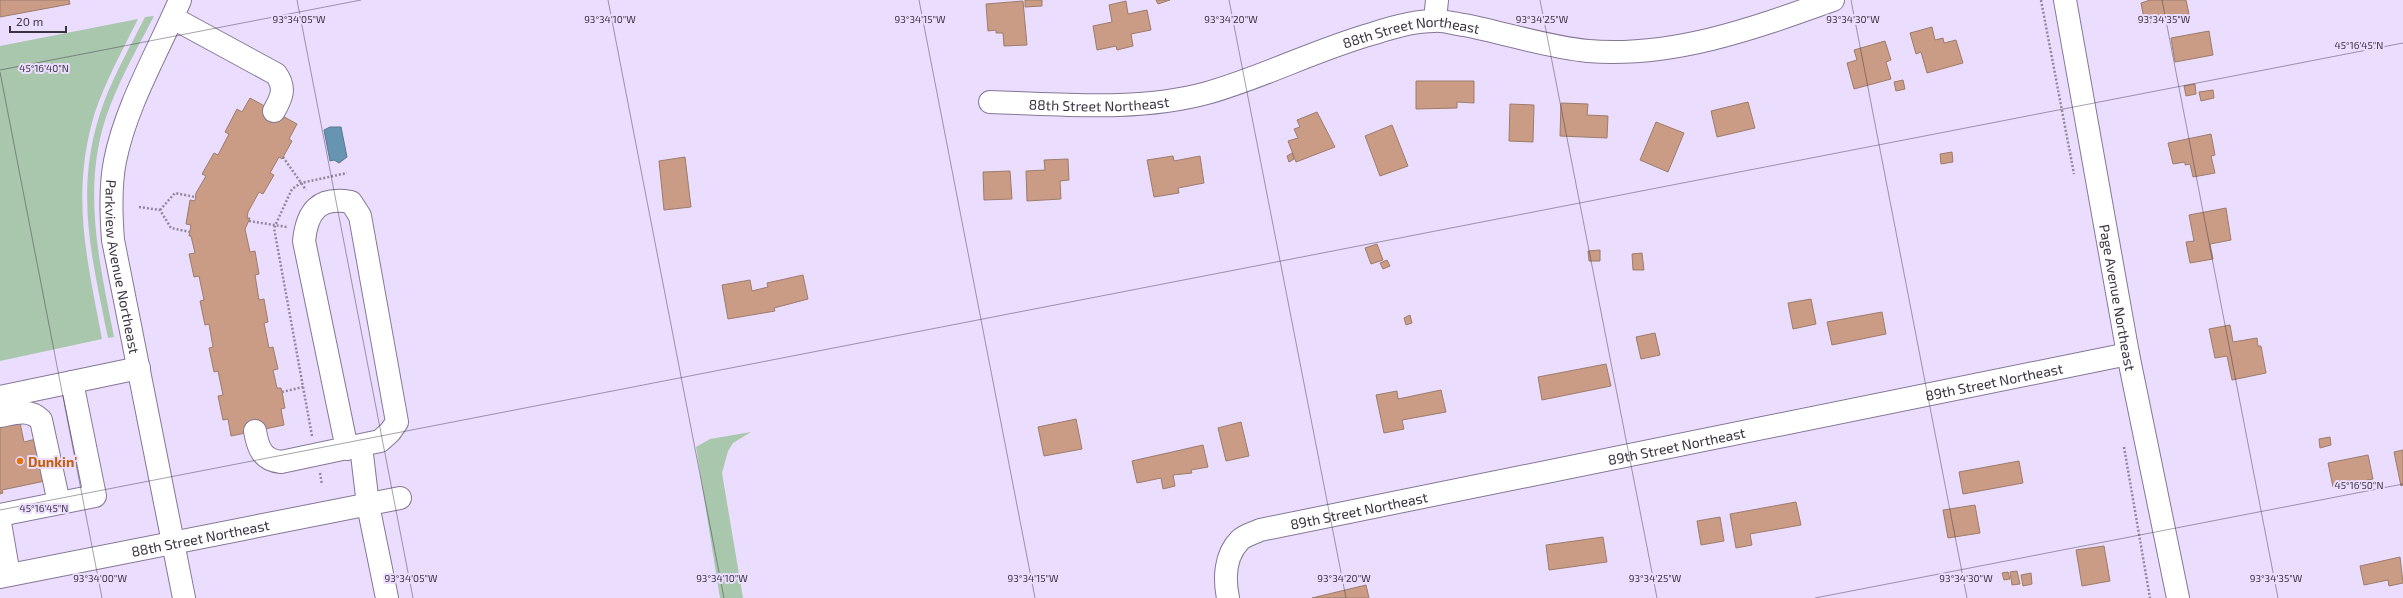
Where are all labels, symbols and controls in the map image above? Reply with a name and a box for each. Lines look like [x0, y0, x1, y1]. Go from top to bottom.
scale bar [10, 8, 66, 34]
street label: 88th Street Northeast [1340, 12, 1481, 51]
text: 93°34'05"W [272, 13, 326, 25]
text: 93°34'10"W [584, 13, 636, 25]
text: 93°34'15"W [894, 13, 946, 25]
text: 93°34'20"W [1204, 13, 1258, 25]
text: 93°34'25"W [1516, 13, 1569, 25]
text: 93°34'30"W [1826, 13, 1880, 25]
text: 93°34'35"W [2138, 13, 2191, 25]
text: 20 m [16, 14, 43, 28]
text: 45°16'45"N [2335, 39, 2383, 51]
text: 45°16'40"N [19, 62, 69, 74]
street label: 88th Street Northeast [1028, 92, 1170, 114]
street label: Parkview Avenue Northeast [103, 179, 144, 355]
street label: Page Avenue Northeast [2097, 223, 2140, 372]
street label: 89th Street Northeast [1924, 359, 2064, 403]
street label: 89th Street Northeast [1606, 423, 1747, 468]
place label: Dunkin' [28, 453, 77, 470]
marker: Dunkin' [15, 456, 25, 466]
text: 45°16'50"N [2335, 479, 2383, 491]
street label: 89th Street Northeast [1289, 488, 1429, 532]
text: 45°16'45"N [20, 502, 68, 514]
street label: 88th Street Northeast [130, 516, 271, 559]
text: 93°34'00"W [73, 572, 127, 584]
text: 93°34'05"W [384, 572, 438, 584]
text: 93°34'10"W [696, 572, 748, 584]
text: 93°34'15"W [1007, 572, 1059, 584]
text: 93°34'20"W [1317, 572, 1371, 584]
text: 93°34'25"W [1629, 572, 1682, 584]
text: 93°34'30"W [1939, 572, 1993, 584]
text: 93°34'35"W [2250, 572, 2303, 584]

